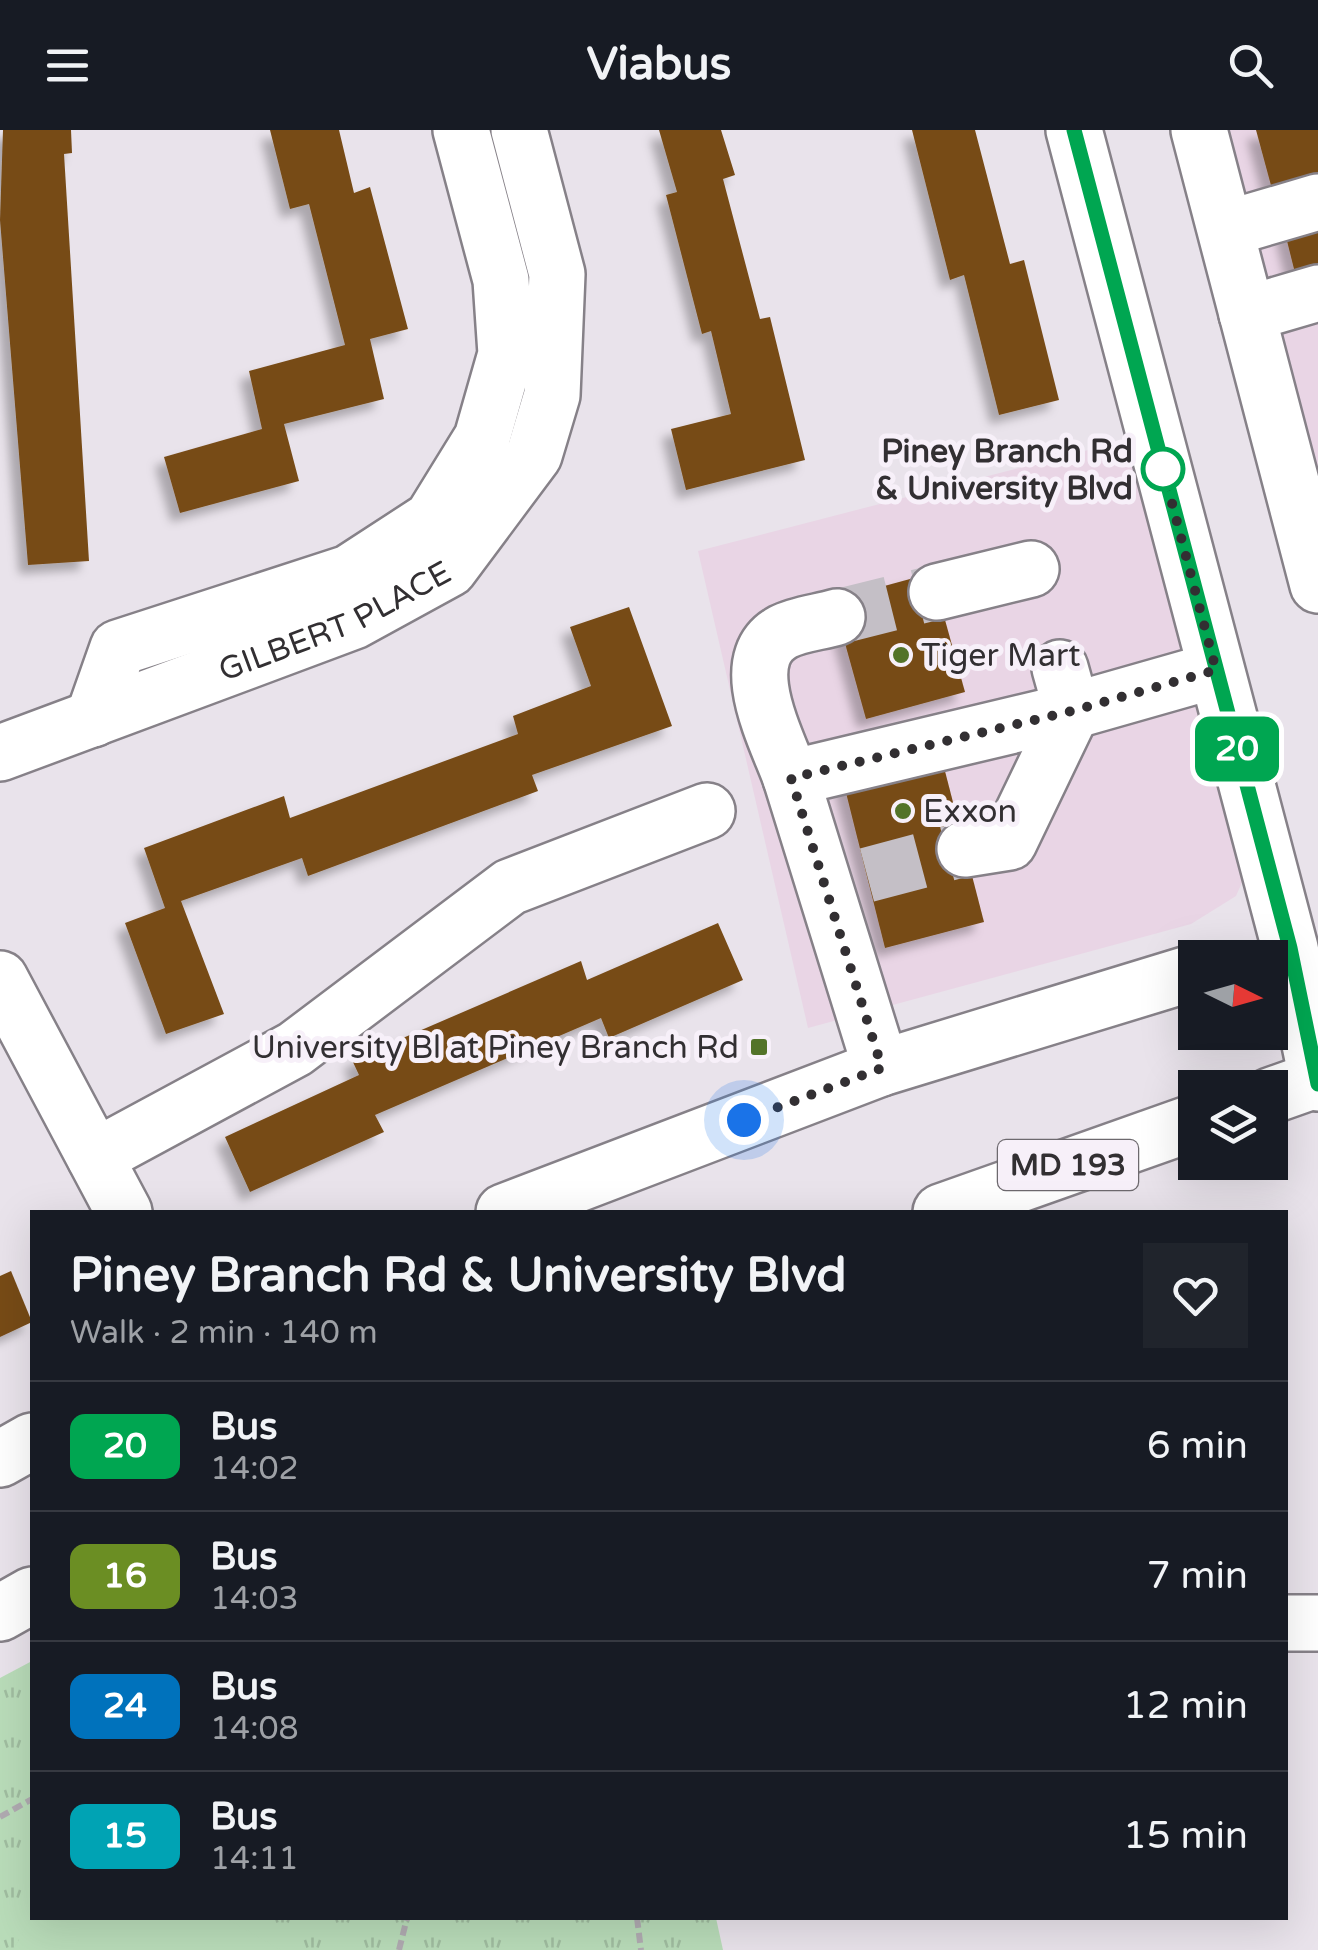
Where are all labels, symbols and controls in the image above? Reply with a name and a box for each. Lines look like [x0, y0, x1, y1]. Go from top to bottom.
icon: menu [40, 38, 95, 93]
text: Viabus [587, 38, 731, 92]
icon: search [1223, 38, 1278, 93]
place label: Piney Branch Rd & University Blvd [875, 433, 1133, 508]
marker: Piney Branch Rd & University Blvd [1142, 448, 1184, 490]
street label: GILBERT PLACE [214, 554, 458, 690]
place label: Tiger Mart [921, 637, 1080, 675]
marker: Tiger Mart [890, 644, 912, 666]
line badge: 20 [1192, 716, 1282, 782]
text: 20 [1215, 728, 1259, 770]
place label: Exxon [923, 793, 1017, 831]
marker: Exxon [892, 800, 914, 822]
north arrow [1178, 940, 1288, 1050]
map controls [1178, 940, 1288, 1180]
place label: University Bl at Piney Branch Rd [252, 1029, 739, 1067]
marker: University Bl at Piney Branch Rd [748, 1036, 770, 1058]
button: layers [1178, 1070, 1288, 1180]
your location [719, 1095, 769, 1145]
road number: MD 193 [998, 1140, 1138, 1190]
button: heart [1143, 1243, 1248, 1348]
text: Piney Branch Rd & University Blvd [70, 1247, 847, 1305]
text: Walk · 2 min · 140 m [70, 1314, 378, 1352]
text: Bus [210, 1404, 277, 1450]
text: 6 min [1147, 1423, 1248, 1469]
text: 20 [103, 1425, 147, 1467]
text: 14:02 [210, 1450, 299, 1488]
text: Bus [210, 1534, 277, 1580]
text: 7 min [1147, 1553, 1248, 1599]
text: 16 [103, 1555, 147, 1597]
text: 14:03 [210, 1580, 299, 1618]
text: Bus [210, 1664, 277, 1710]
text: 12 min [1123, 1683, 1248, 1729]
text: 24 [103, 1685, 147, 1727]
text: 14:08 [210, 1710, 299, 1748]
text: Bus [210, 1794, 277, 1840]
text: 15 min [1123, 1813, 1248, 1859]
text: 15 [103, 1815, 147, 1857]
text: 14:11 [210, 1840, 299, 1878]

